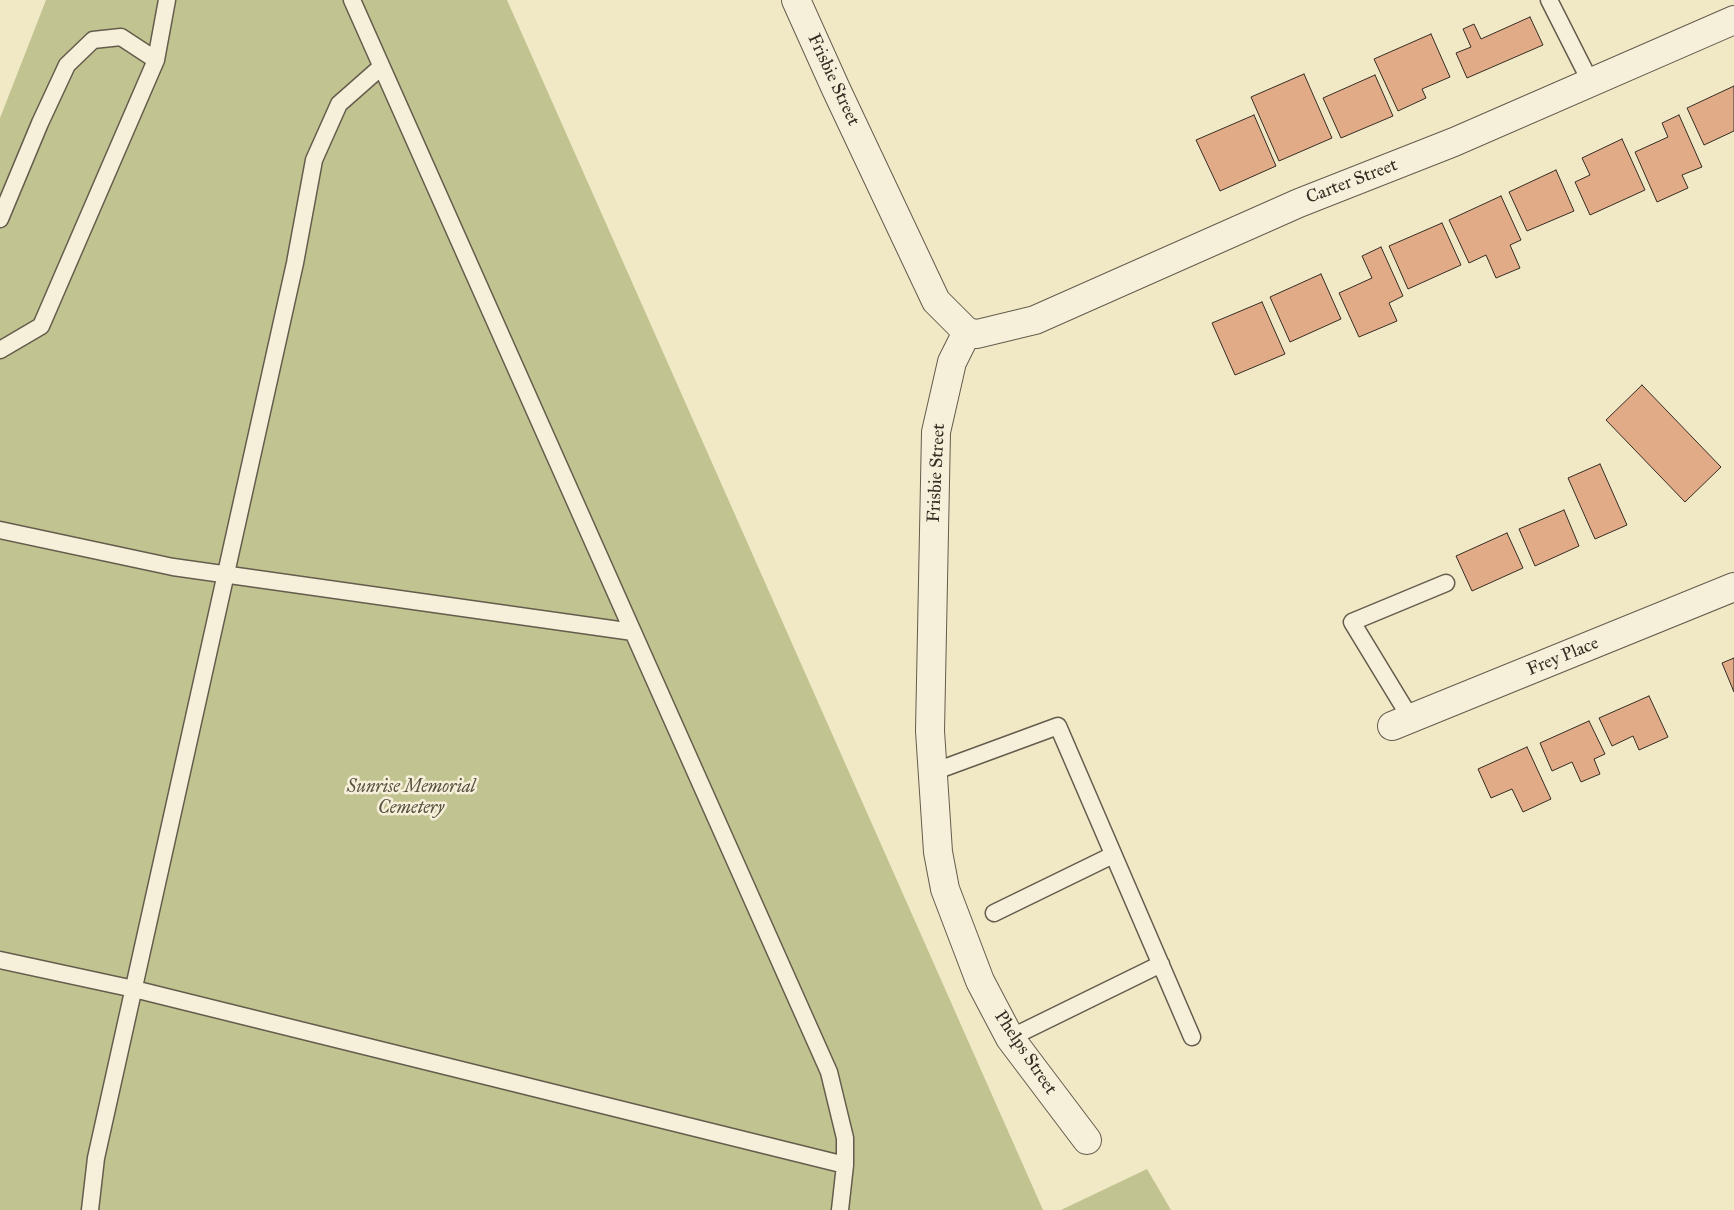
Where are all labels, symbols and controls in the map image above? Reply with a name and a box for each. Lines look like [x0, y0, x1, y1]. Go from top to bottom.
street label: Frisbie Street [802, 30, 864, 130]
street label: Carter Street [1303, 155, 1401, 209]
street label: Frisbie Street [924, 423, 950, 523]
street label: Frey Place [1524, 633, 1602, 681]
park label: Sunrise Memorial Cemetery [347, 777, 475, 820]
street label: Phelps Street [989, 1007, 1061, 1099]

